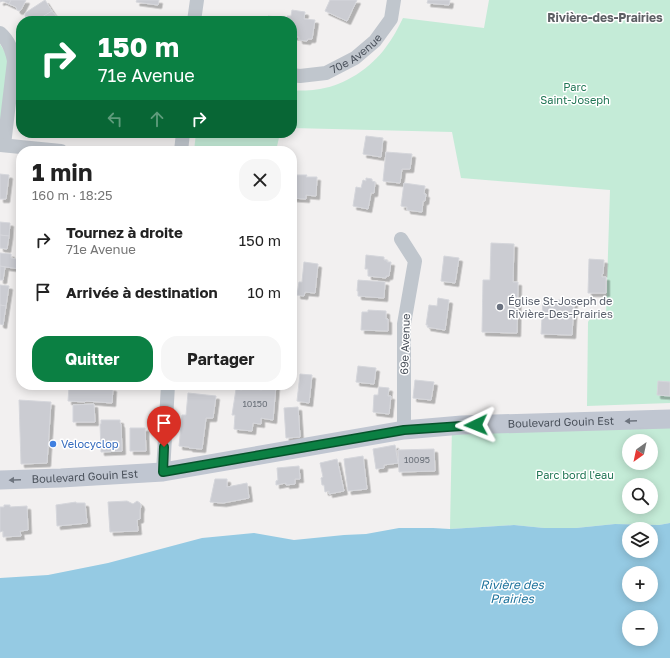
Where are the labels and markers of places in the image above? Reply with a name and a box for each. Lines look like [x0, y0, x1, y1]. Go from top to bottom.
place label: Église St-Joseph de Rivière-Des-Prairies [508, 294, 613, 320]
marker: Église St-Joseph de Rivière-Des-Prairies [495, 302, 505, 312]
pin [147, 406, 181, 447]
place label: Velocyclop [61, 437, 119, 450]
marker: Velocyclop [48, 439, 58, 449]

